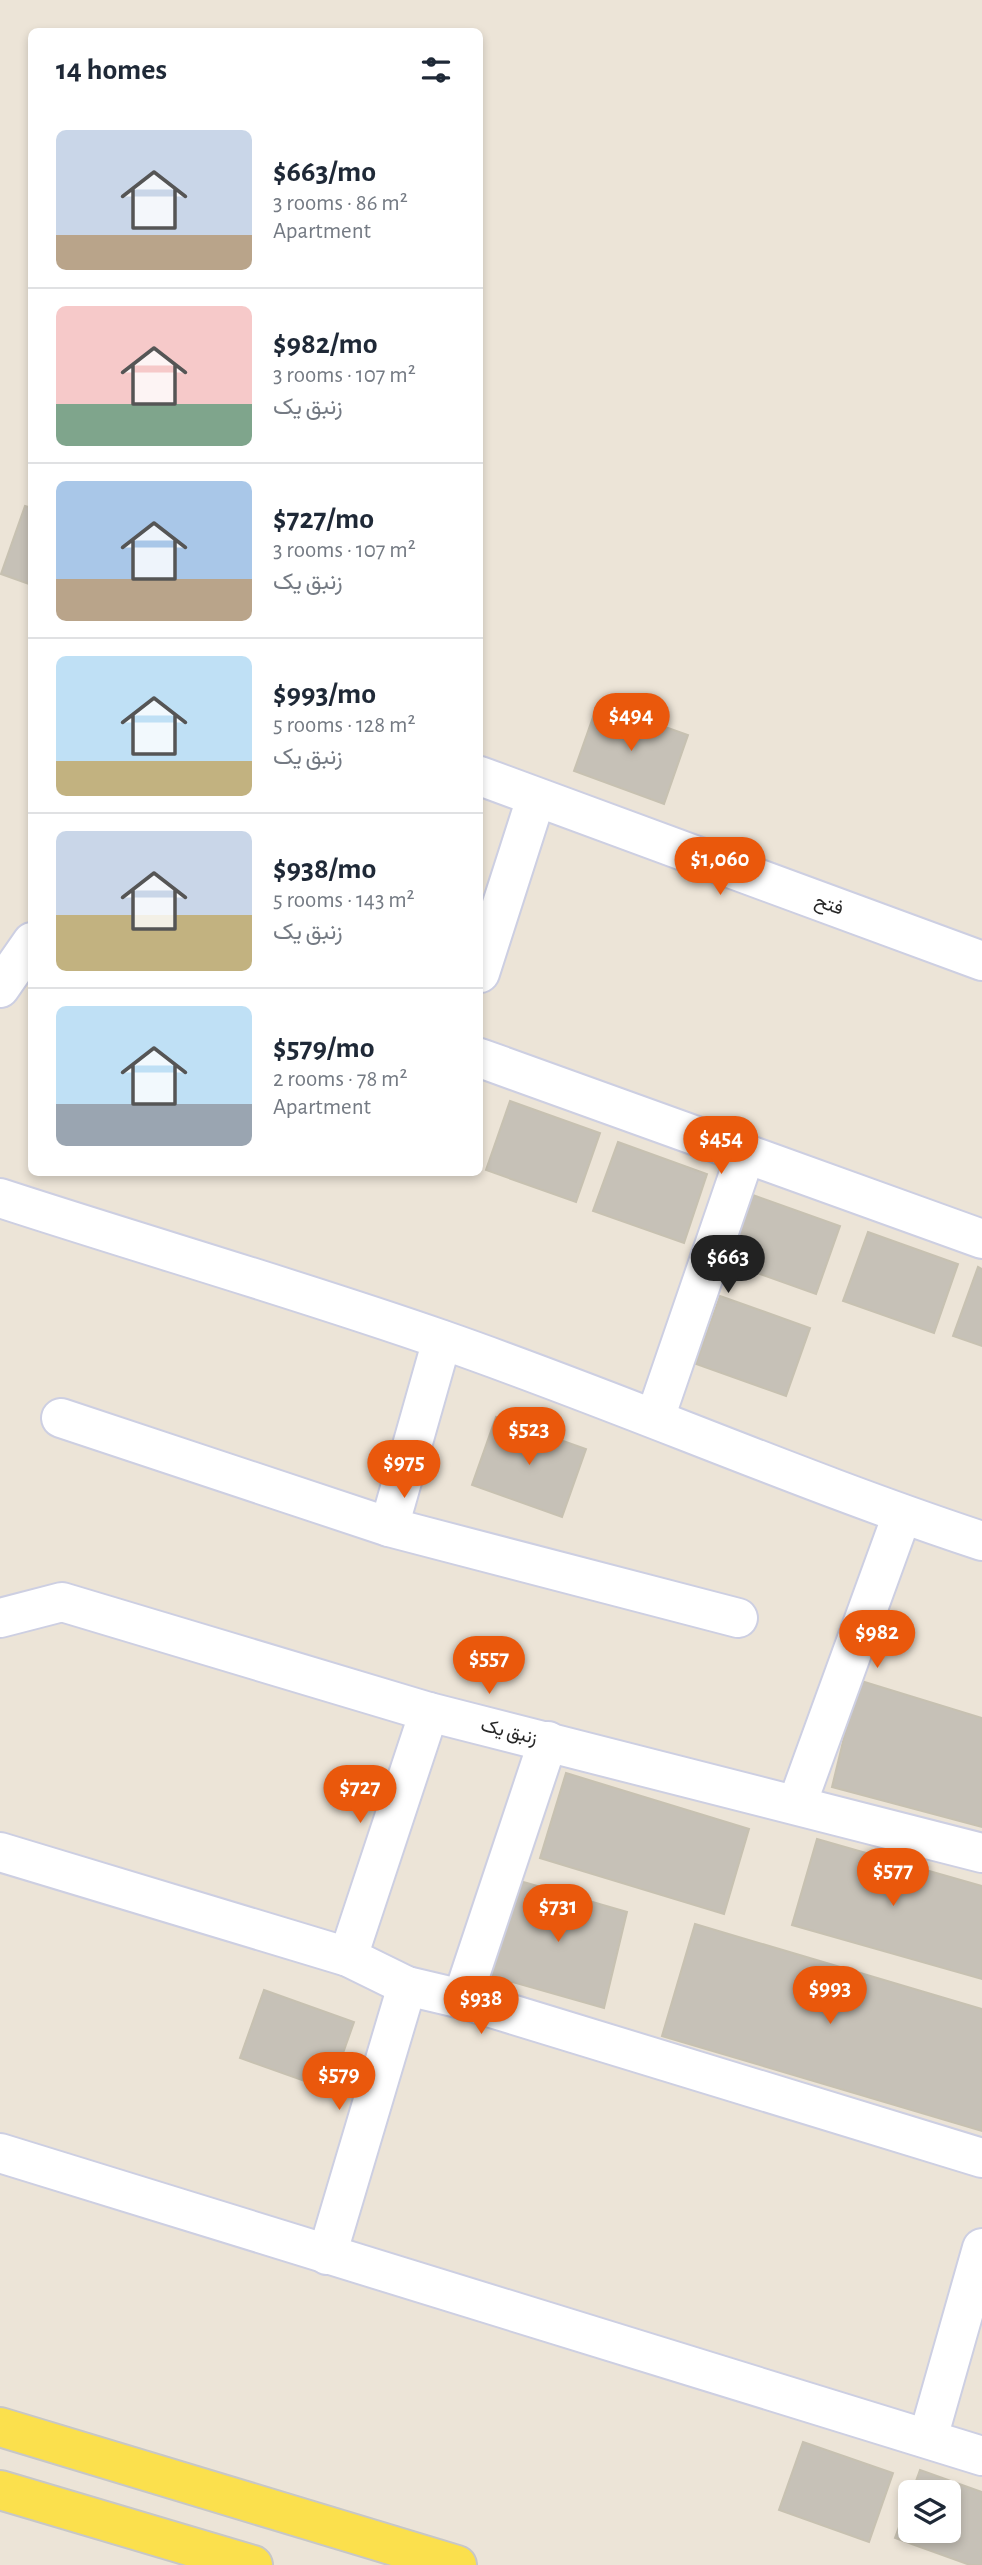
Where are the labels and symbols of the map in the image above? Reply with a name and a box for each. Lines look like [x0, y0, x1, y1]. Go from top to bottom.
pin: $494 [590, 694, 672, 753]
pin: $1,060 [663, 838, 777, 897]
street label: فتح [811, 891, 846, 922]
pin: $454 [680, 1116, 762, 1176]
pin: $663 [687, 1236, 769, 1295]
pin: $523 [488, 1408, 570, 1467]
pin: $975 [363, 1440, 445, 1500]
pin: $982 [836, 1610, 918, 1670]
pin: $557 [448, 1636, 530, 1696]
street label: زنبق یک [479, 1716, 539, 1749]
pin: $727 [319, 1766, 401, 1825]
pin: $577 [852, 1848, 934, 1908]
pin: $731 [517, 1884, 599, 1944]
pin: $993 [789, 1966, 871, 2026]
pin: $938 [440, 1976, 522, 2036]
pin: $579 [298, 2052, 380, 2112]

